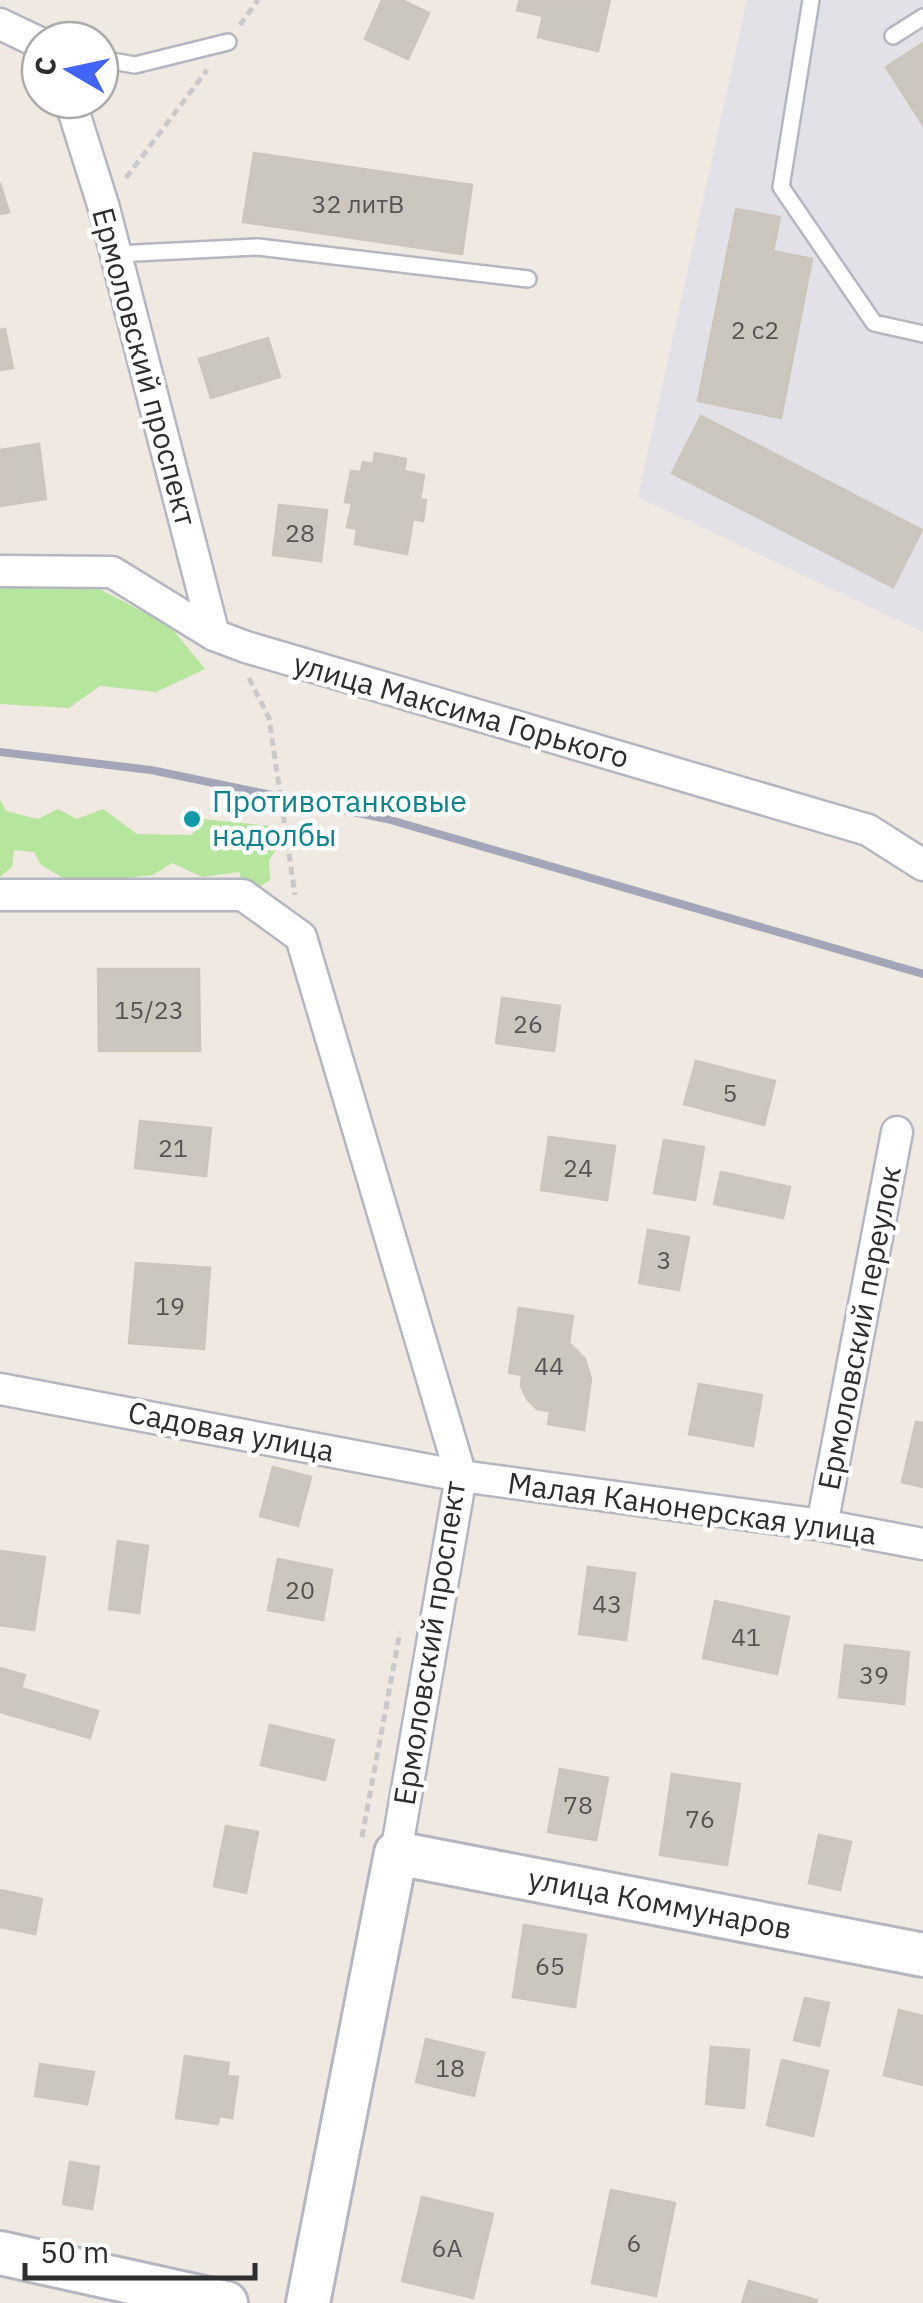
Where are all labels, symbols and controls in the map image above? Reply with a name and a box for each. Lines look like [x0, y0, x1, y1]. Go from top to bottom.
north arrow [20, 20, 120, 120]
text: С [25, 54, 65, 78]
house number: 32 литВ [312, 187, 404, 220]
street label: Ермоловский проспект [84, 203, 207, 530]
house number: 2 с2 [731, 313, 779, 346]
house number: 28 [285, 516, 315, 549]
street label: улица Максима Горького [289, 643, 634, 776]
place label: Противотанковые надолбы [212, 781, 467, 854]
marker: Противотанковые надолбы [181, 808, 203, 830]
house number: 15/23 [114, 993, 184, 1026]
house number: 26 [513, 1007, 543, 1040]
house number: 5 [722, 1076, 738, 1109]
house number: 21 [158, 1131, 188, 1164]
house number: 24 [563, 1151, 593, 1184]
street label: Ермоловский переулок [808, 1163, 909, 1493]
house number: 3 [656, 1243, 672, 1276]
house number: 19 [155, 1289, 185, 1322]
house number: 44 [534, 1349, 564, 1382]
street label: Садовая улица [125, 1391, 338, 1470]
street label: Малая Канонерская улица [505, 1462, 879, 1553]
street label: Ермоловский проспект [384, 1478, 473, 1808]
house number: 20 [285, 1573, 315, 1606]
house number: 43 [592, 1587, 622, 1620]
house number: 41 [731, 1620, 761, 1653]
house number: 39 [859, 1658, 889, 1691]
house number: 78 [563, 1788, 593, 1821]
house number: 76 [685, 1802, 715, 1835]
street label: улица Коммунаров [525, 1858, 795, 1947]
house number: 65 [535, 1949, 565, 1982]
house number: 18 [435, 2051, 465, 2084]
scale bar [25, 2218, 255, 2280]
house number: 6 [626, 2226, 642, 2259]
house number: 6А [431, 2231, 463, 2264]
text: 50 m [40, 2232, 109, 2271]

